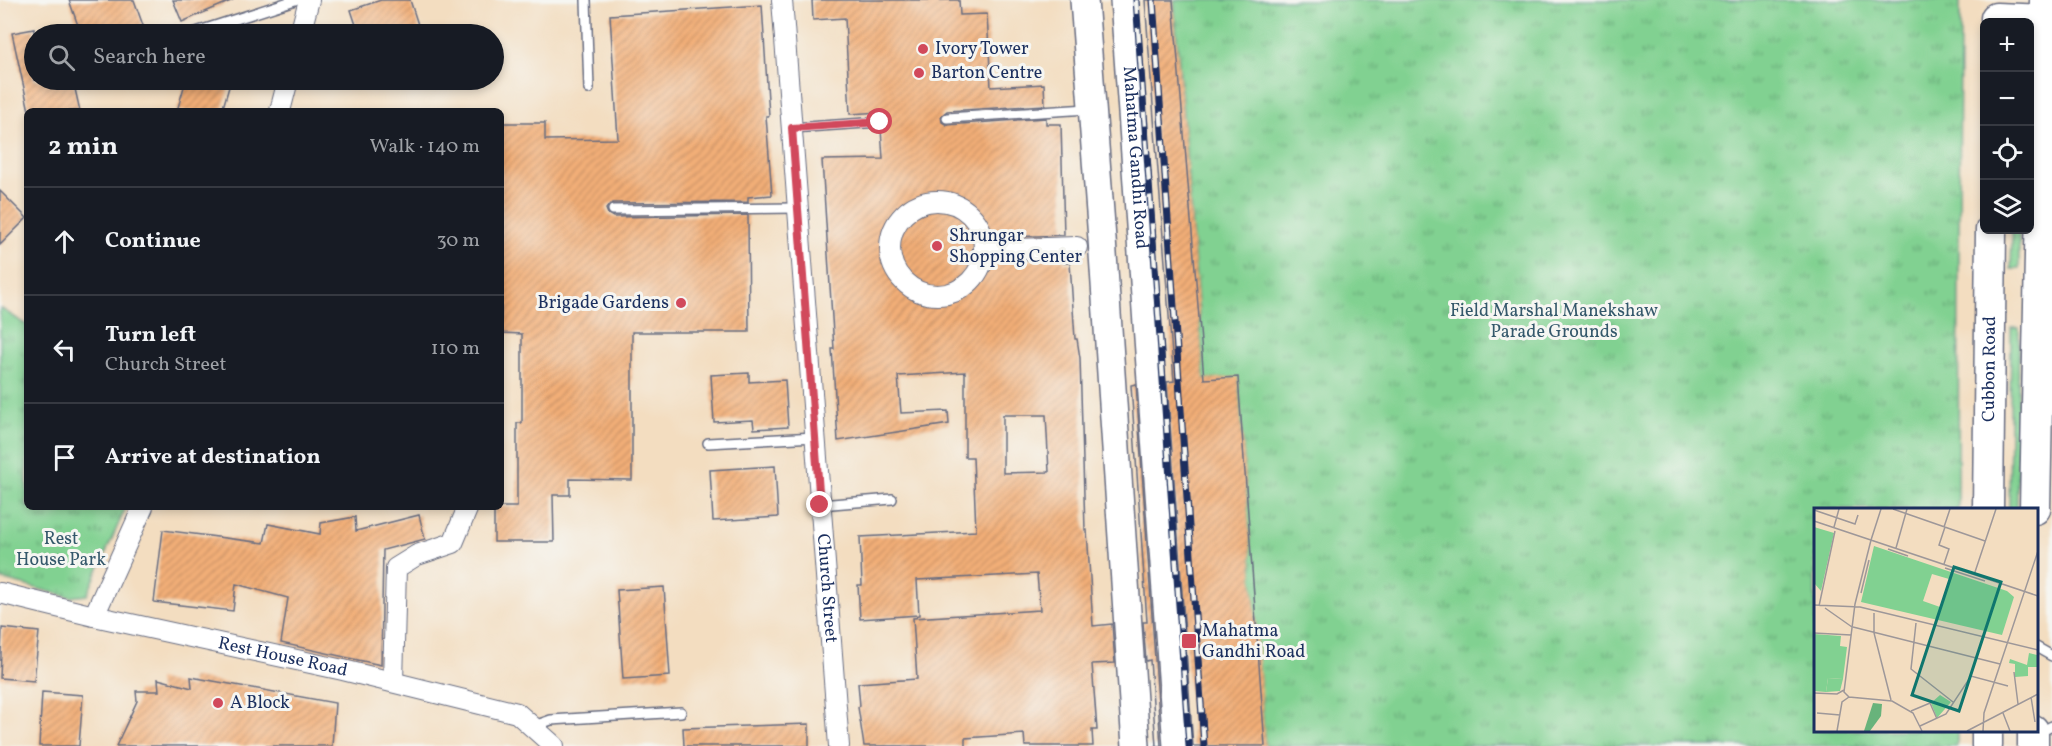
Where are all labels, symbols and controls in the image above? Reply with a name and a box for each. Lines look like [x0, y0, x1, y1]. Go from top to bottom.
map controls [1980, 18, 2034, 234]
button: + [1980, 18, 2034, 72]
search box [24, 24, 504, 90]
place label: Ivory Tower [935, 37, 1029, 62]
icon: search [45, 41, 78, 74]
text: Search here [93, 42, 206, 73]
marker: Ivory Tower [916, 42, 930, 56]
place label: Barton Centre [931, 61, 1042, 86]
street label: Mahatma Gandhi Road [1116, 65, 1154, 250]
marker: Barton Centre [912, 66, 926, 80]
button: − [1980, 72, 2034, 126]
route start [866, 108, 892, 134]
button: locate [1980, 126, 2034, 180]
text: 2 min [48, 129, 118, 165]
text: Walk · 140 m [370, 133, 480, 161]
button: layers [1980, 180, 2034, 234]
place label: Shrungar Shopping Center [949, 224, 1083, 270]
icon: ahead [48, 225, 81, 258]
text: Continue [105, 226, 201, 257]
text: 30 m [436, 227, 480, 255]
marker: Shrungar Shopping Center [930, 239, 944, 253]
place label: Brigade Gardens [538, 291, 669, 316]
marker: Brigade Gardens [674, 296, 688, 310]
park label: Field Marshal Manekshaw Parade Grounds [1450, 299, 1658, 345]
street label: Cubbon Road [1976, 316, 2003, 422]
text: Turn left [105, 320, 196, 351]
icon: left [48, 333, 81, 366]
text: 110 m [431, 335, 480, 363]
text: Church Street [105, 351, 226, 379]
icon: arrive [48, 441, 81, 474]
text: Arrive at destination [105, 442, 321, 473]
route end [806, 491, 832, 517]
inset map [1814, 508, 2037, 731]
park label: Rest House Park [16, 527, 106, 573]
street label: Church Street [810, 533, 844, 644]
place label: Mahatma Gandhi Road [1202, 619, 1305, 665]
street label: Rest House Road [216, 631, 350, 683]
marker: Mahatma Gandhi Road [1180, 632, 1198, 650]
place label: A Block [230, 691, 290, 716]
marker: A Block [211, 696, 225, 710]

